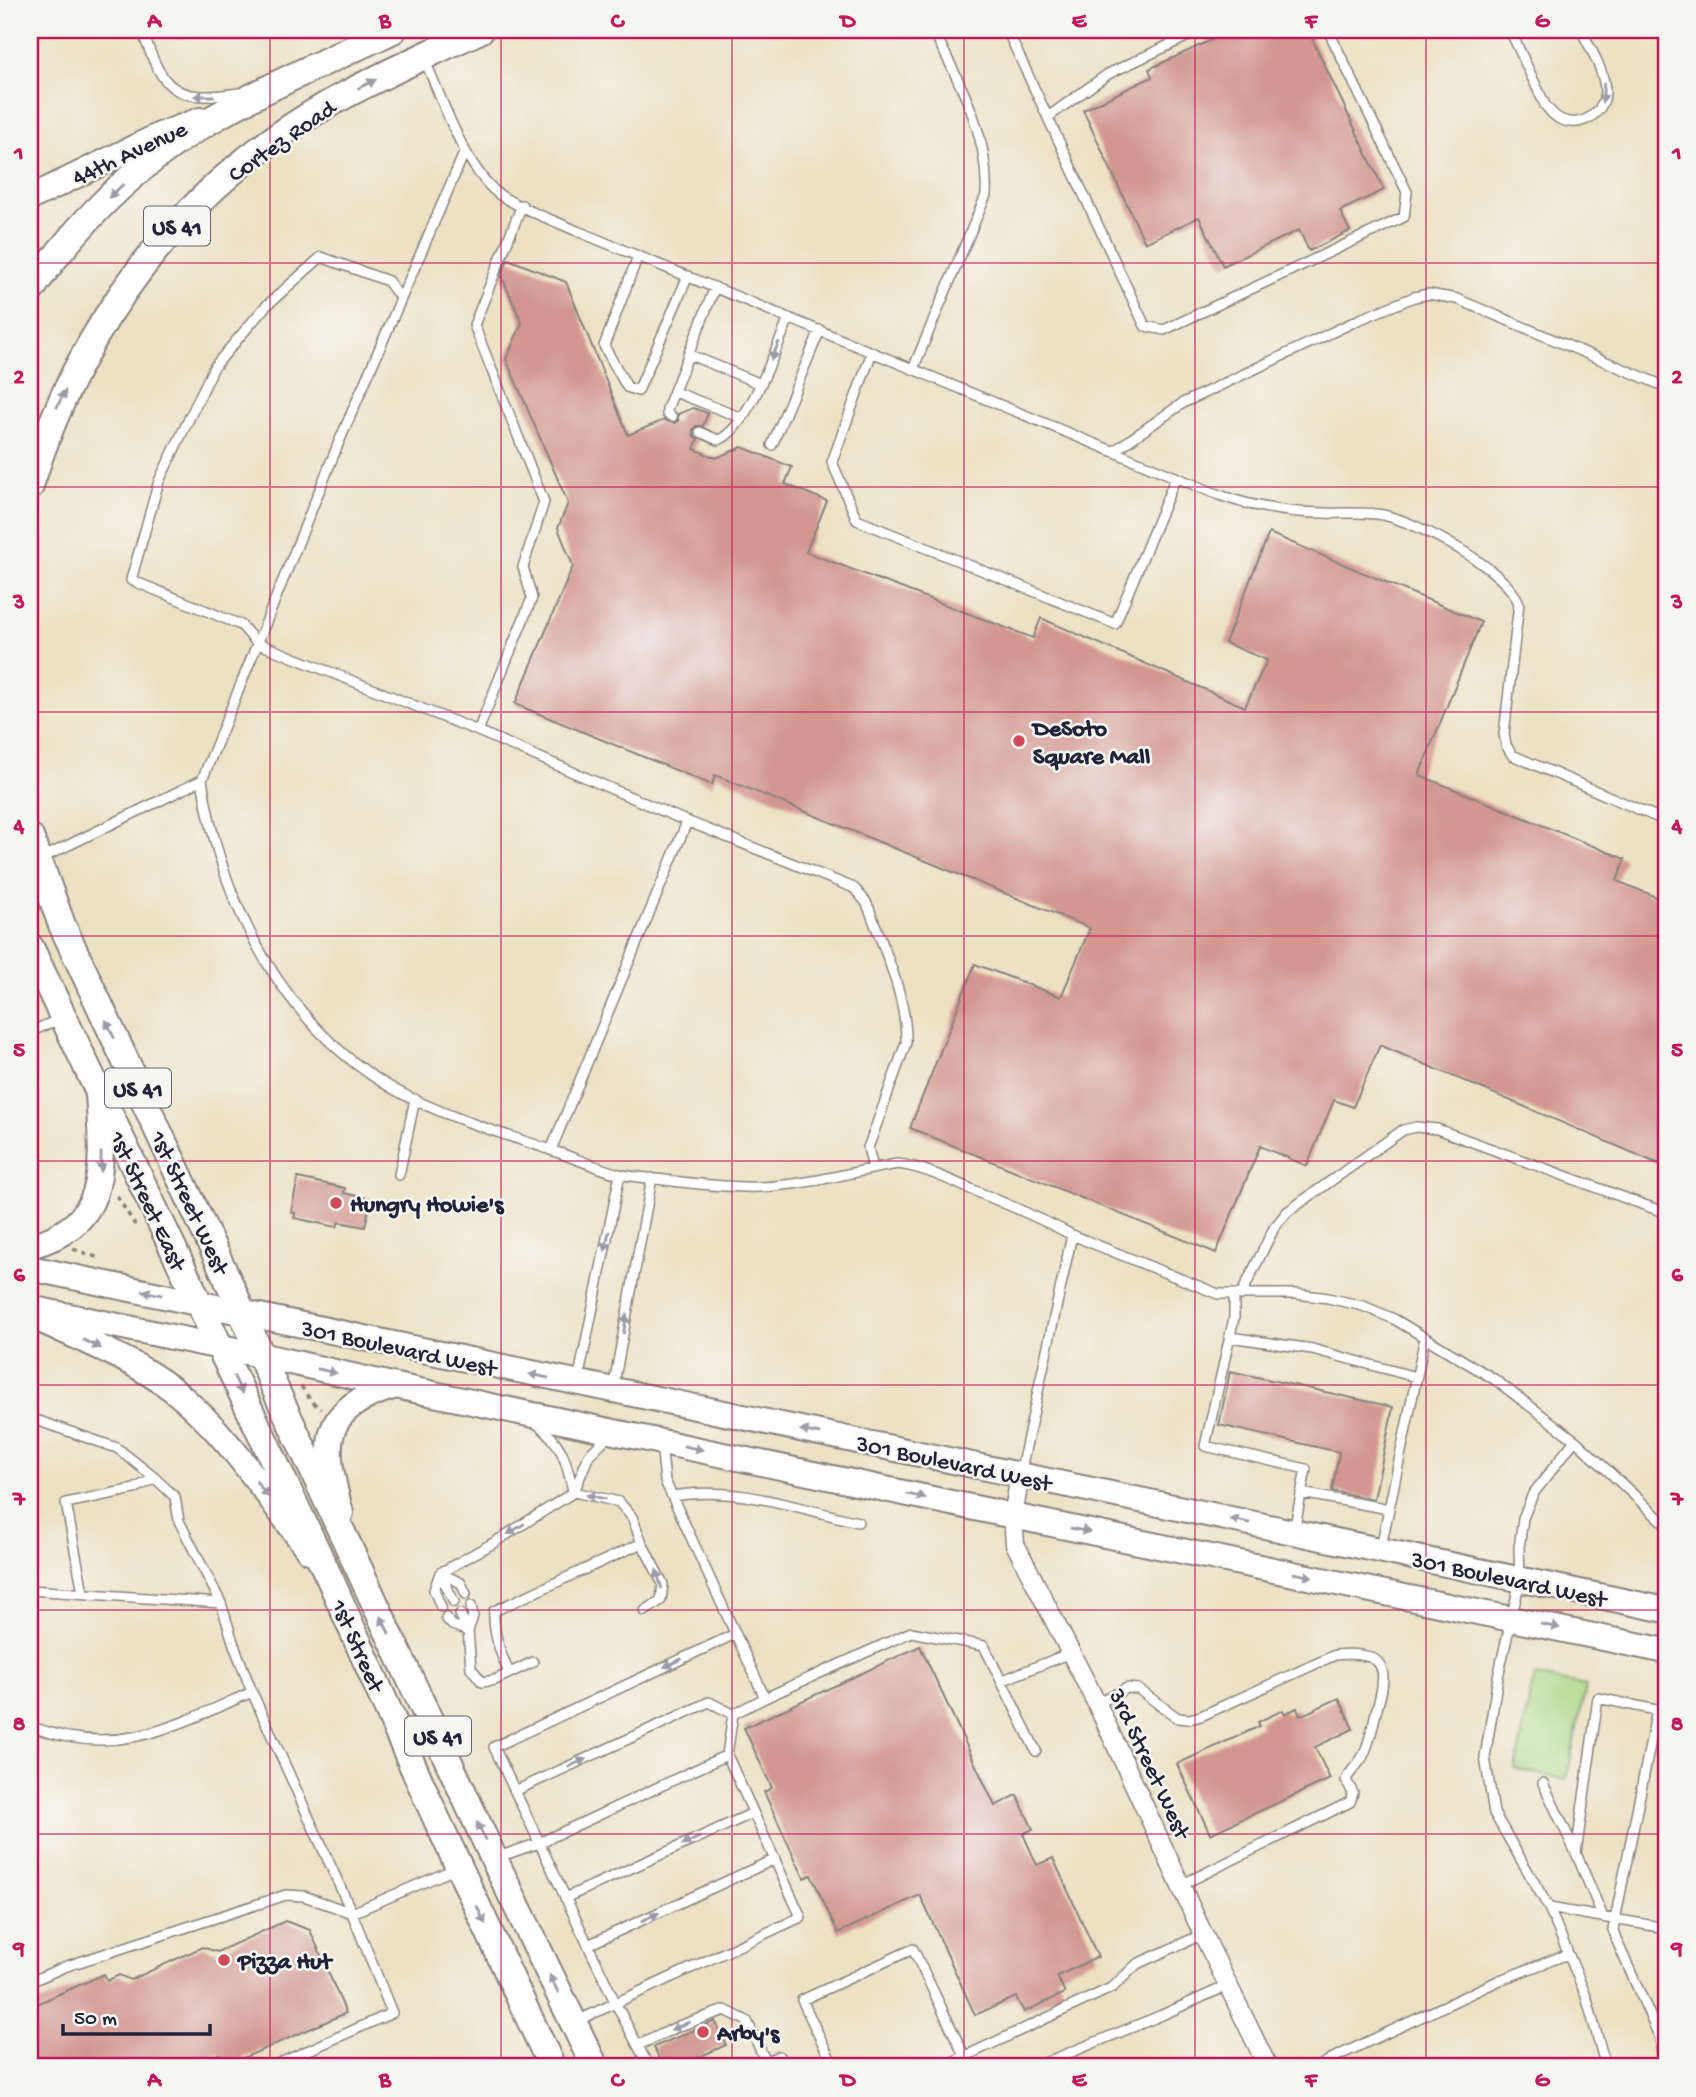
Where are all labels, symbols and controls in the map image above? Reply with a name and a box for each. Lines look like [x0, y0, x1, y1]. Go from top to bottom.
text: A [146, 9, 162, 36]
text: B [378, 9, 392, 36]
text: C [611, 9, 626, 36]
text: D [839, 9, 857, 36]
text: E [1072, 9, 1088, 36]
text: F [1304, 9, 1319, 36]
text: G [1535, 9, 1551, 36]
one-way arrow [357, 78, 377, 90]
one-way arrow [1597, 82, 1608, 104]
one-way arrow [193, 90, 215, 102]
street label: Cortez Road [224, 94, 344, 191]
street label: 44th Avenue [68, 116, 193, 194]
text: 1 [13, 141, 24, 168]
text: 1 [1671, 141, 1682, 168]
one-way arrow [108, 183, 125, 199]
road number: US 41 [144, 206, 210, 246]
one-way arrow [769, 340, 780, 361]
text: 2 [13, 365, 25, 392]
text: 2 [1671, 365, 1683, 392]
one-way arrow [55, 389, 67, 409]
text: 3 [12, 590, 25, 617]
text: 3 [1670, 590, 1683, 617]
place label: DeSoto Square Mall [1031, 716, 1150, 773]
marker: DeSoto Square Mall [1011, 733, 1027, 749]
text: 4 [13, 814, 25, 841]
text: 4 [1671, 814, 1683, 841]
one-way arrow [105, 1019, 116, 1039]
text: 5 [13, 1038, 25, 1065]
text: 5 [1671, 1038, 1683, 1065]
road number: US 41 [105, 1068, 171, 1107]
street label: 1st Street East [100, 1126, 192, 1278]
street label: 1st Street West [141, 1126, 235, 1282]
one-way arrow [95, 1152, 107, 1174]
place label: Hungry Howie's [350, 1192, 504, 1221]
marker: Hungry Howie's [328, 1195, 344, 1211]
one-way arrow [601, 1230, 612, 1252]
text: 6 [13, 1263, 26, 1290]
text: 6 [1671, 1263, 1684, 1290]
one-way arrow [141, 1287, 163, 1298]
one-way arrow [620, 1313, 631, 1335]
street label: 301 Boulevard West [297, 1315, 501, 1386]
one-way arrow [82, 1338, 102, 1350]
one-way arrow [316, 1365, 338, 1376]
one-way arrow [528, 1370, 550, 1381]
one-way arrow [233, 1375, 244, 1395]
one-way arrow [799, 1426, 821, 1437]
street label: 301 Boulevard West [852, 1430, 1056, 1501]
one-way arrow [682, 1443, 704, 1454]
one-way arrow [255, 1480, 269, 1498]
text: 7 [12, 1487, 26, 1514]
text: 7 [1670, 1487, 1684, 1514]
one-way arrow [905, 1490, 927, 1501]
one-way arrow [585, 1491, 607, 1502]
one-way arrow [1229, 1516, 1251, 1527]
one-way arrow [507, 1523, 526, 1536]
one-way arrow [1069, 1524, 1091, 1535]
street label: 301 Boulevard West [1407, 1546, 1611, 1617]
one-way arrow [653, 1568, 664, 1590]
one-way arrow [1292, 1569, 1314, 1580]
street label: 1st Street [322, 1595, 390, 1699]
one-way arrow [379, 1614, 390, 1635]
one-way arrow [1539, 1621, 1561, 1632]
one-way arrow [663, 1657, 683, 1668]
street label: 3rd Street West [1100, 1684, 1196, 1846]
text: 8 [13, 1712, 26, 1739]
text: 8 [1671, 1712, 1684, 1739]
road number: US 41 [405, 1716, 471, 1756]
one-way arrow [567, 1757, 587, 1769]
one-way arrow [476, 1820, 487, 1841]
one-way arrow [681, 1835, 701, 1847]
one-way arrow [476, 1905, 487, 1925]
one-way arrow [640, 1911, 660, 1923]
text: 9 [12, 1936, 25, 1963]
text: 9 [1670, 1936, 1683, 1963]
place label: Pizza Hut [236, 1949, 334, 1978]
marker: Pizza Hut [216, 1952, 232, 1968]
one-way arrow [549, 1974, 560, 1994]
scale bar [63, 1992, 210, 2036]
text: 50 m [74, 2008, 117, 2033]
one-way arrow [670, 2020, 690, 2032]
place label: Arby's [716, 2021, 780, 2050]
marker: Arby's [695, 2024, 711, 2040]
text: A [146, 2068, 162, 2095]
text: B [378, 2068, 392, 2095]
text: C [611, 2068, 626, 2095]
text: D [839, 2068, 857, 2095]
text: E [1072, 2068, 1088, 2095]
text: F [1304, 2068, 1319, 2095]
text: G [1535, 2068, 1551, 2095]

